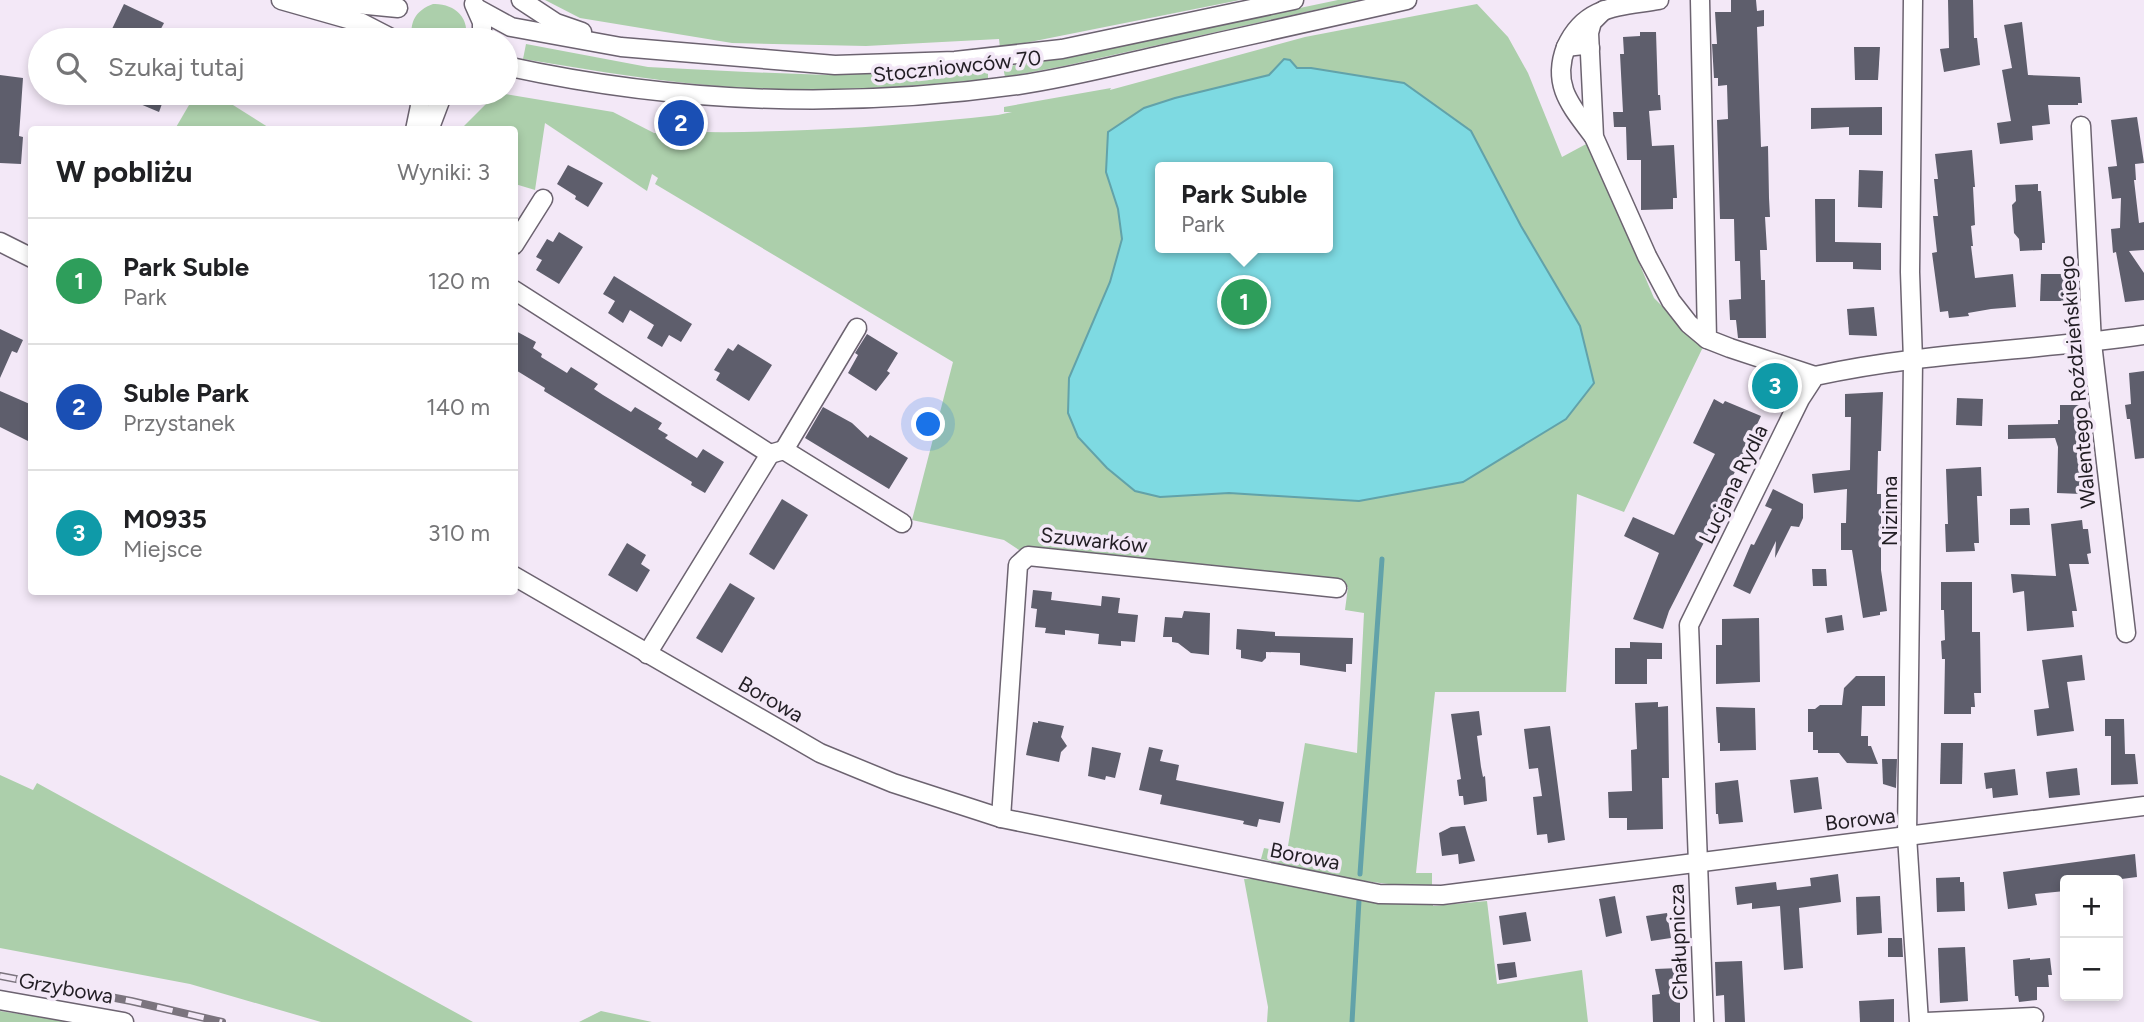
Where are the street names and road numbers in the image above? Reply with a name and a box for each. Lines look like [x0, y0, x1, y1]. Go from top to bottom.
street label: Stoczniowców 70 [872, 45, 1042, 87]
street label: Walentego Roździeńskiego [2053, 254, 2101, 510]
street label: Lucjana Rydla [1693, 420, 1773, 548]
street label: Nizinna [1877, 476, 1902, 546]
street label: Szuwarków [1039, 522, 1149, 558]
street label: Borowa [734, 670, 808, 728]
street label: Borowa [1823, 802, 1897, 836]
street label: Borowa [1268, 837, 1342, 875]
street label: Chałupnicza [1663, 883, 1693, 1001]
street label: Grzybowa [17, 967, 115, 1009]

